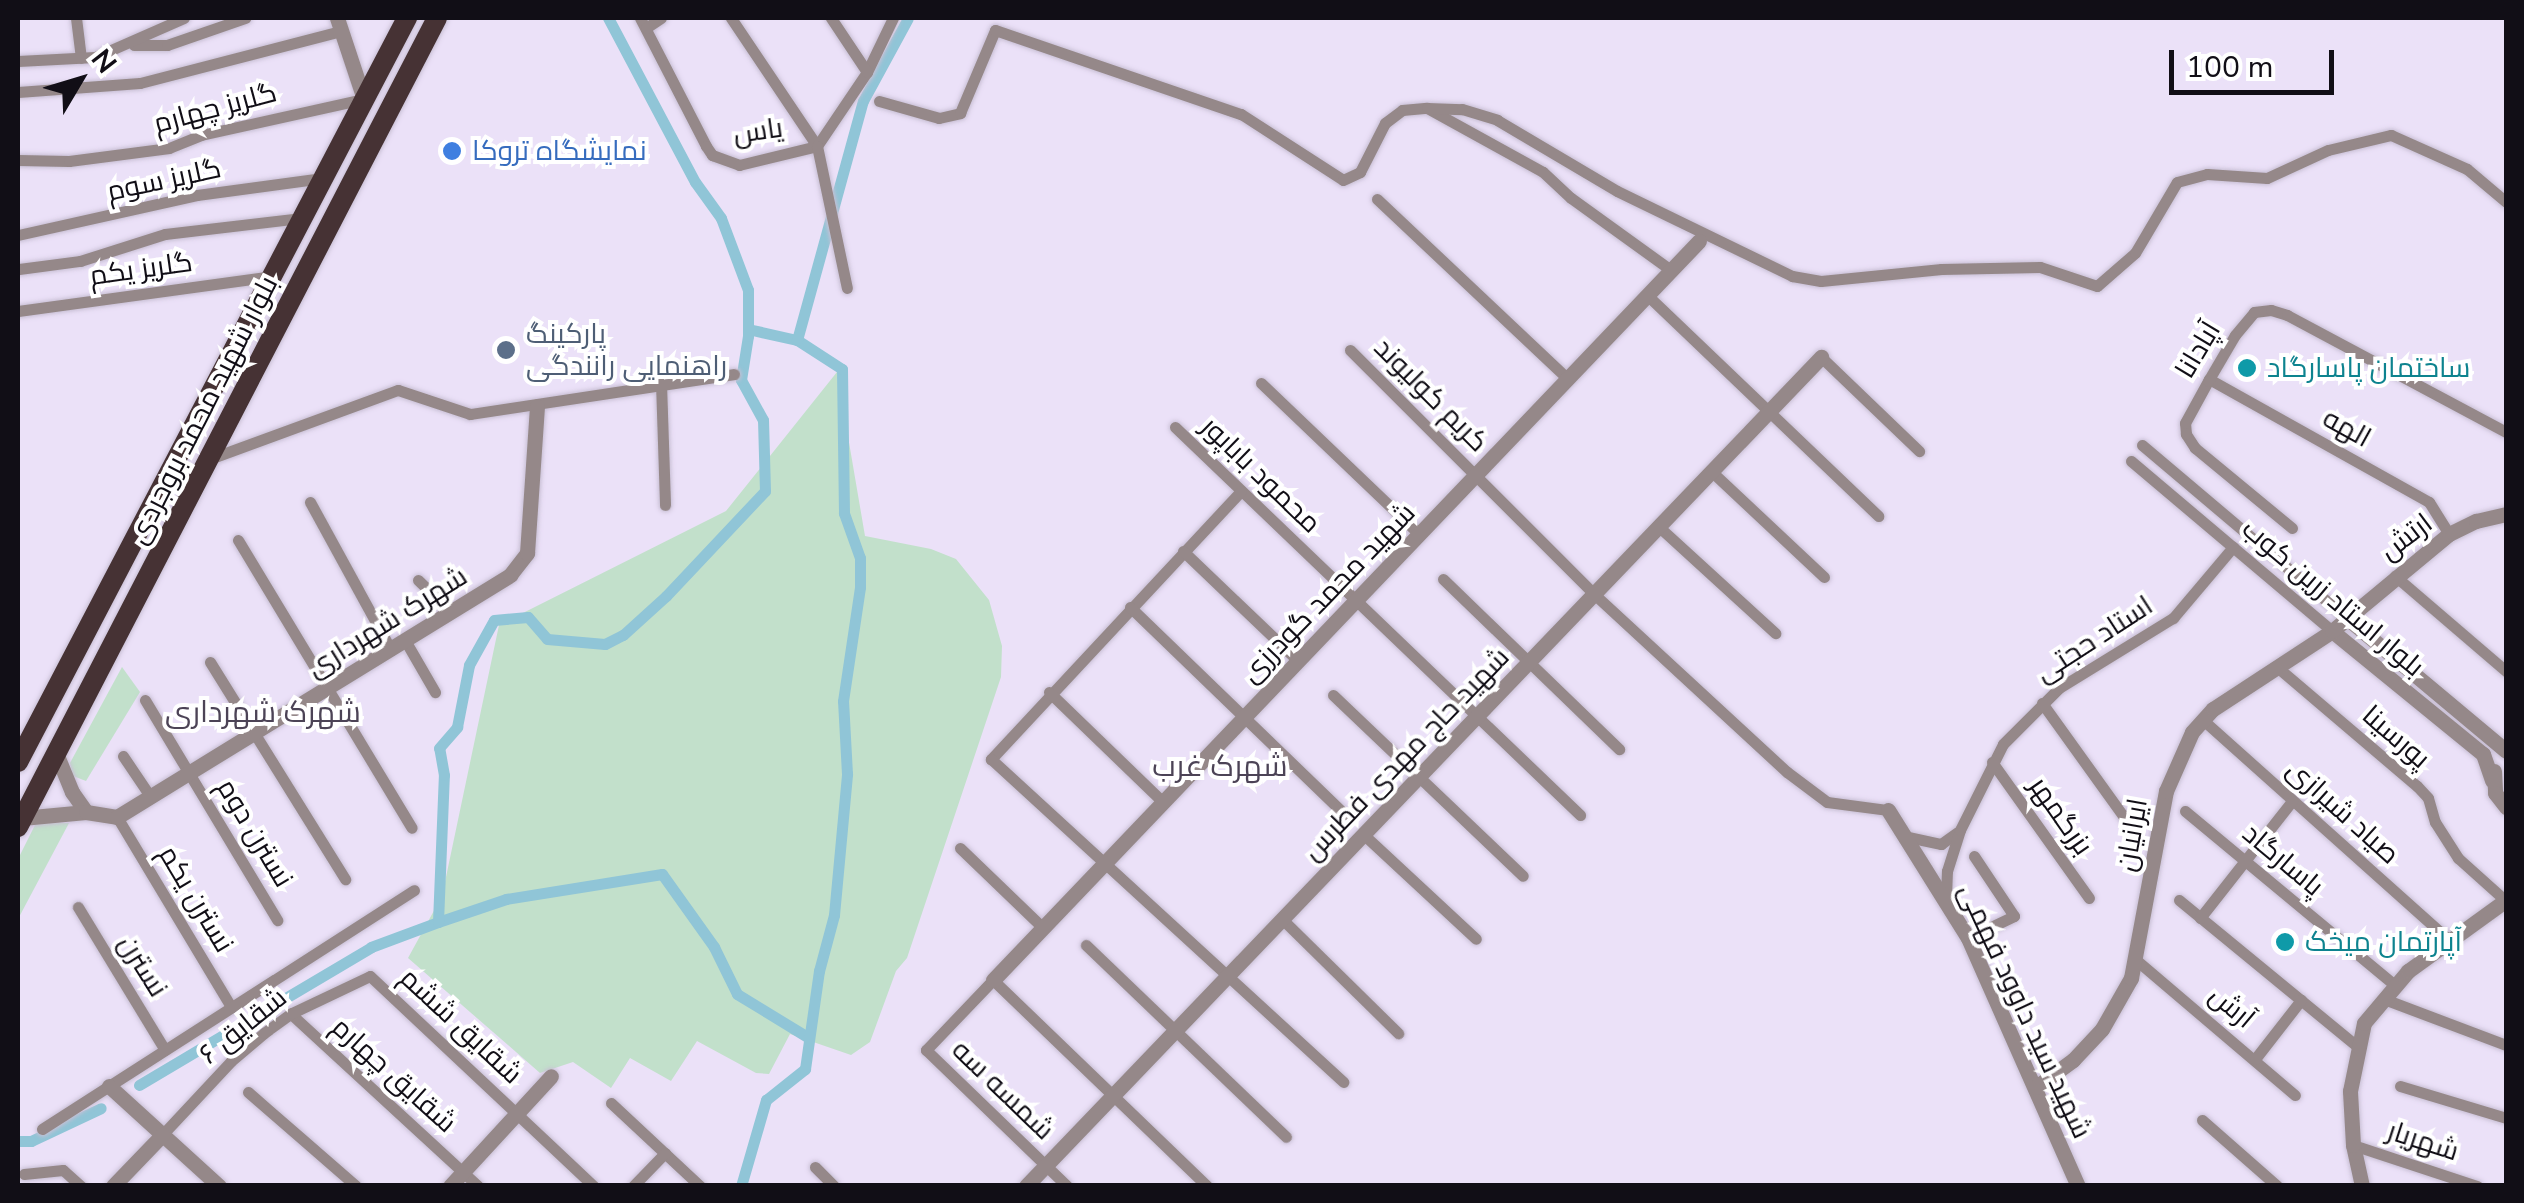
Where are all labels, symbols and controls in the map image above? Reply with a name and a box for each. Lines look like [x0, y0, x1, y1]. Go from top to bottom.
north arrow [30, 30, 130, 130]
scale bar [2174, 30, 2339, 92]
text: N [82, 42, 125, 81]
text: 100 m [2186, 47, 2273, 88]
street label: گلریز چهارم [150, 75, 280, 141]
street label: یاس [731, 111, 785, 151]
place label: نمایشگاه تروکا [472, 134, 647, 168]
marker: نمایشگاه تروکا [441, 140, 463, 162]
street label: گلریز سوم [104, 152, 224, 208]
street label: گلریز یکم [88, 245, 194, 293]
street label: بلوار شهید محمد بروجردی [121, 270, 285, 550]
street label: آپادانا [2168, 316, 2228, 384]
place label: پارکینگ راهنمایی رانندگی [526, 317, 727, 383]
street label: کریم کولیوند [1367, 331, 1495, 459]
marker: پارکینگ راهنمایی رانندگی [495, 339, 517, 361]
place label: ساختمان پاسارگاد [2267, 351, 2470, 385]
marker: ساختمان پاسارگاد [2236, 357, 2258, 379]
street label: الهه [2317, 401, 2377, 455]
street label: محمود باباپور [1194, 410, 1328, 540]
street label: شهید محمد گودرزی [1234, 496, 1422, 690]
street label: ارتش [2373, 506, 2439, 568]
street label: بلوار استاد زرین کوب [2235, 512, 2431, 684]
street label: شهرک شهرداری [301, 559, 473, 685]
street label: استاد حجتی [2029, 589, 2159, 689]
street label: شهید حاج مهدی فطرس [1296, 640, 1516, 868]
district label: شهرک شهرداری [165, 695, 361, 731]
street label: پورسینا [2355, 698, 2437, 776]
district label: شهرک غرب [1152, 749, 1288, 785]
street label: صیاد شیرازی [2280, 753, 2406, 871]
street label: بزرگمهر [2022, 770, 2100, 862]
street label: نسترن دوم [210, 773, 300, 893]
street label: ایرانیان [2109, 796, 2155, 874]
street label: پاسارگاد [2236, 817, 2330, 903]
street label: نسترن یکم [151, 840, 241, 958]
street label: شهید سید داوود فهمی [1951, 878, 2099, 1144]
place label: آپارتمان میخک [2305, 925, 2462, 959]
street label: نسترن [111, 929, 175, 1003]
marker: آپارتمان میخک [2274, 931, 2296, 953]
street label: شقایق ششم [393, 961, 529, 1091]
street label: آرش [2203, 978, 2261, 1036]
street label: شقایق ۶ [193, 981, 293, 1071]
street label: شقایق چهارم [325, 1010, 463, 1140]
street label: شمسه سه [945, 1033, 1061, 1147]
street label: شهریار [2383, 1114, 2463, 1168]

